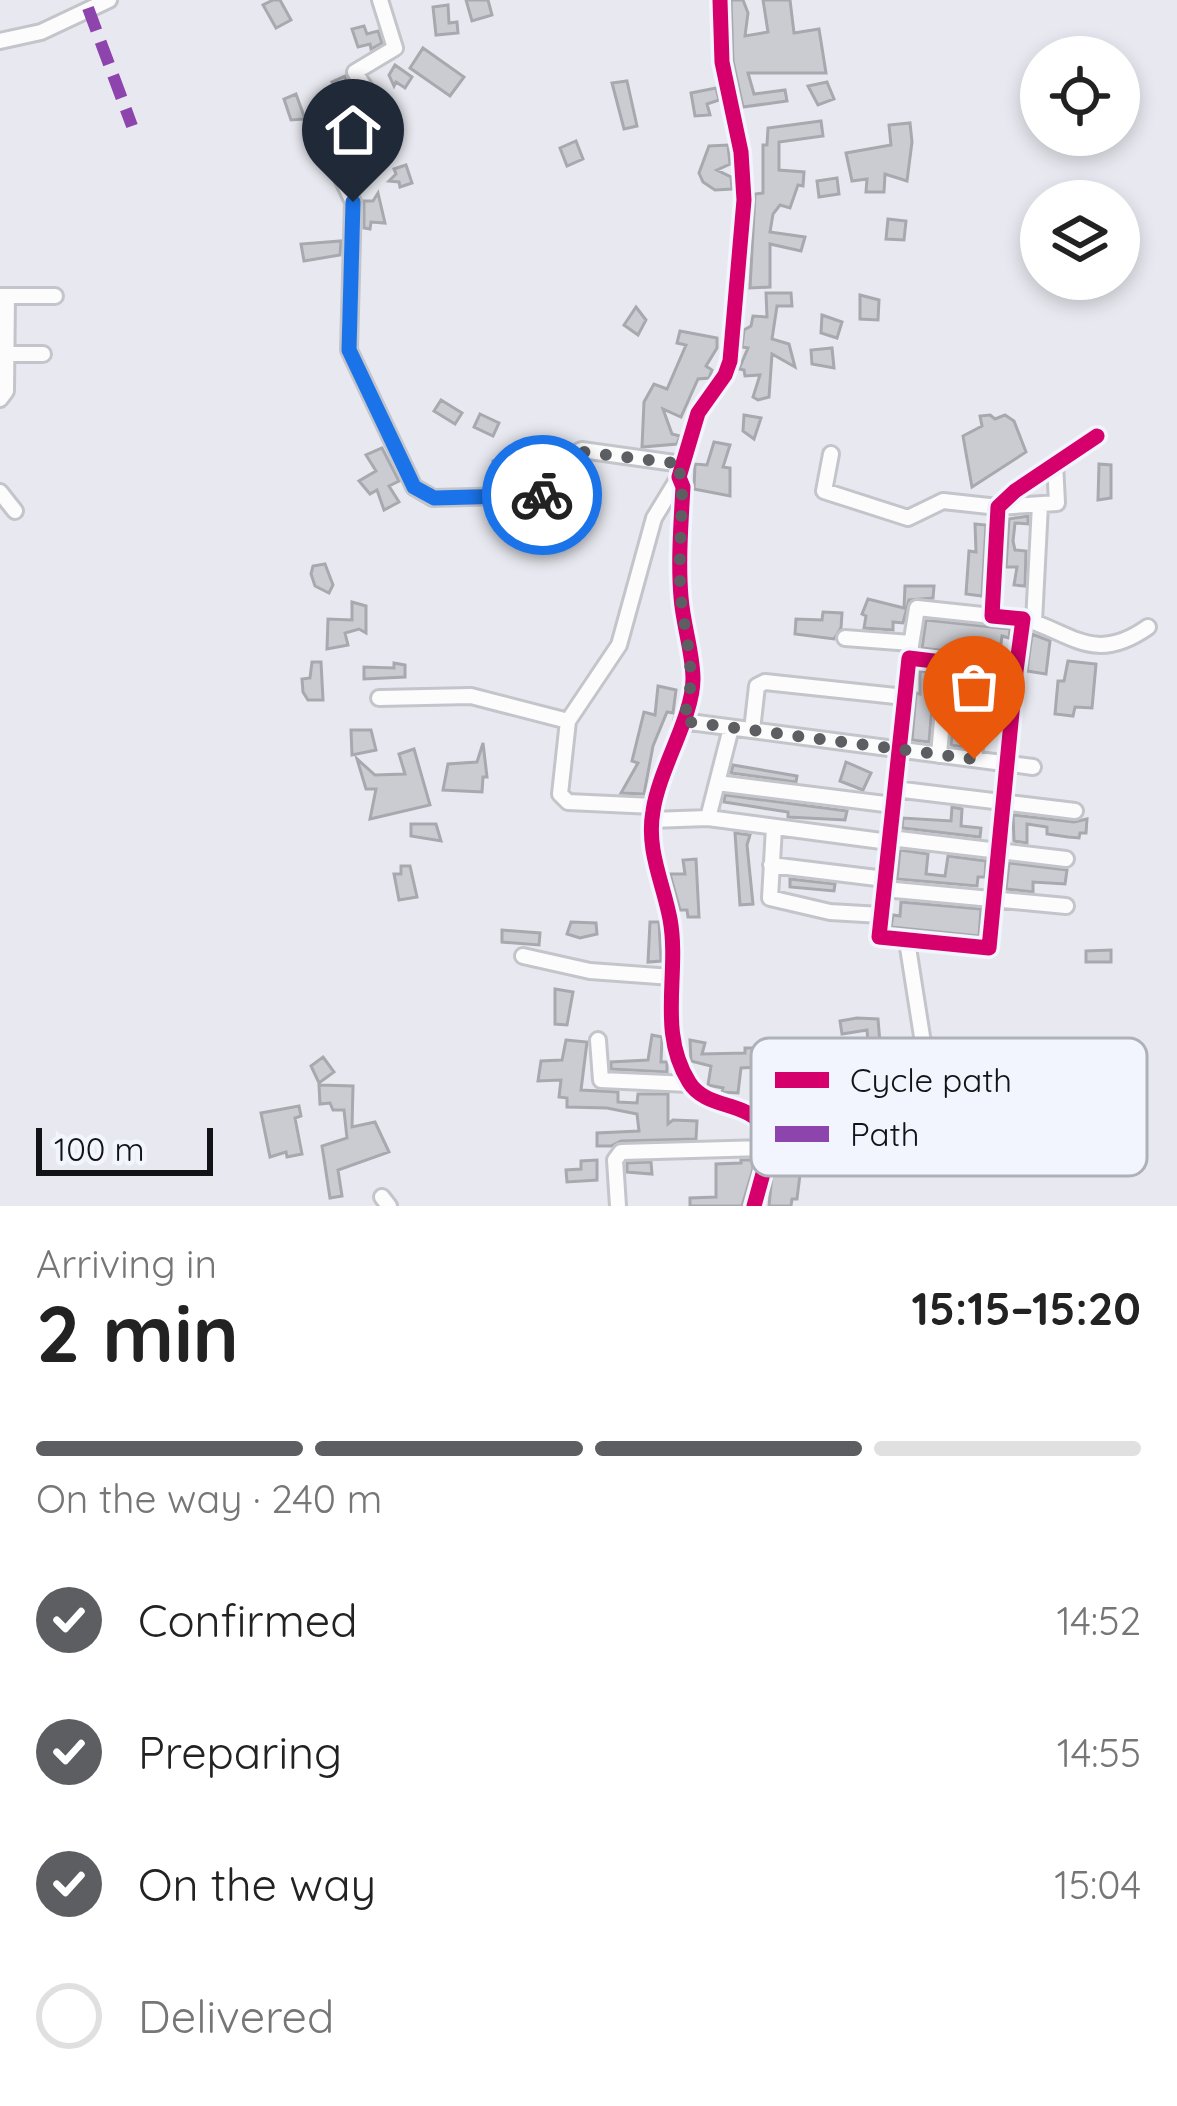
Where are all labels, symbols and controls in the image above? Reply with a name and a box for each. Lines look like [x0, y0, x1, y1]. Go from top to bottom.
map controls [1020, 36, 1140, 300]
button: locate [1020, 36, 1140, 156]
pin [302, 79, 404, 202]
icon: home [320, 97, 386, 163]
button: layers [1020, 180, 1140, 300]
courier [482, 435, 602, 555]
icon: bike [509, 462, 575, 528]
pin [923, 636, 1025, 759]
icon: bag [941, 654, 1007, 720]
legend [751, 1038, 1147, 1176]
text: Cycle path [850, 1059, 1012, 1100]
text: Path [850, 1113, 919, 1154]
scale bar [36, 1122, 213, 1175]
text: 100 m [54, 1128, 145, 1169]
text: Arriving in [36, 1239, 217, 1288]
text: 15:15–15:20 [911, 1280, 1141, 1336]
text: 2 min [36, 1284, 239, 1382]
text: On the way · 240 m [36, 1474, 382, 1523]
icon: check [36, 1587, 102, 1653]
text: Confirmed [138, 1592, 357, 1648]
text: 14:52 [1056, 1596, 1141, 1645]
icon: check [36, 1719, 102, 1785]
text: Preparing [138, 1724, 342, 1780]
text: 14:55 [1057, 1728, 1141, 1777]
icon: check [36, 1851, 102, 1917]
text: On the way [138, 1856, 376, 1912]
text: 15:04 [1054, 1860, 1141, 1909]
text: Delivered [138, 1988, 334, 2044]

